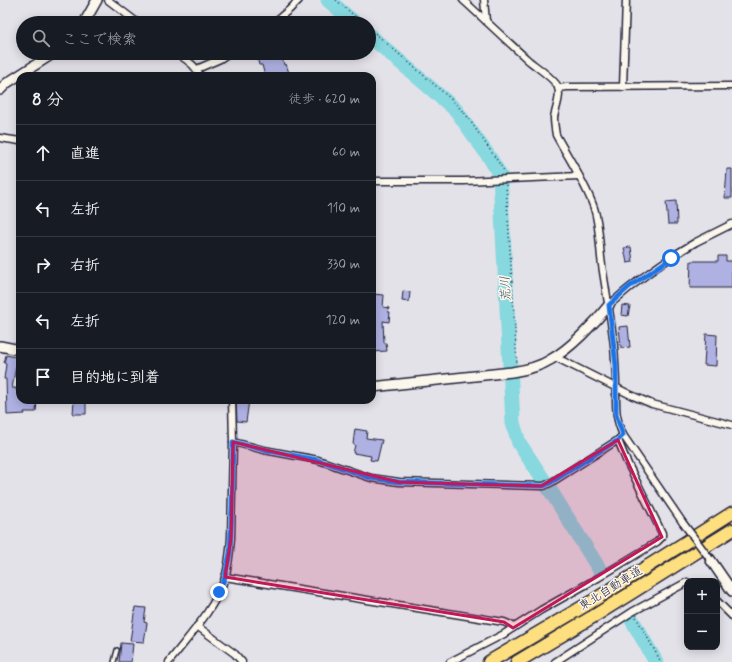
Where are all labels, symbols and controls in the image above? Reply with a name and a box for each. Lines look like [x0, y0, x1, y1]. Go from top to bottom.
search box [16, 16, 376, 60]
icon: search [30, 27, 52, 49]
text: ここで検索 [62, 30, 137, 50]
text: 8 分 [32, 89, 63, 111]
text: 徒歩 · 620 m [289, 91, 360, 108]
icon: ahead [32, 142, 54, 164]
text: 直進 [70, 144, 100, 164]
text: 60 m [332, 144, 360, 161]
icon: left [32, 198, 54, 220]
text: 左折 [70, 200, 100, 220]
text: 110 m [327, 200, 360, 217]
route start [662, 249, 680, 267]
icon: right [32, 254, 54, 276]
text: 右折 [70, 256, 100, 276]
text: 330 m [327, 256, 360, 273]
water label: 荒川 [497, 276, 515, 302]
icon: left [32, 310, 54, 332]
text: 左折 [70, 312, 100, 332]
text: 120 m [326, 312, 360, 329]
icon: arrive [32, 366, 54, 388]
text: 目的地に到着 [70, 368, 160, 388]
street label: 東北自動車道 [576, 563, 646, 615]
map controls [684, 578, 720, 650]
button: + [684, 578, 720, 614]
route end [210, 583, 228, 601]
button: − [684, 614, 720, 650]

